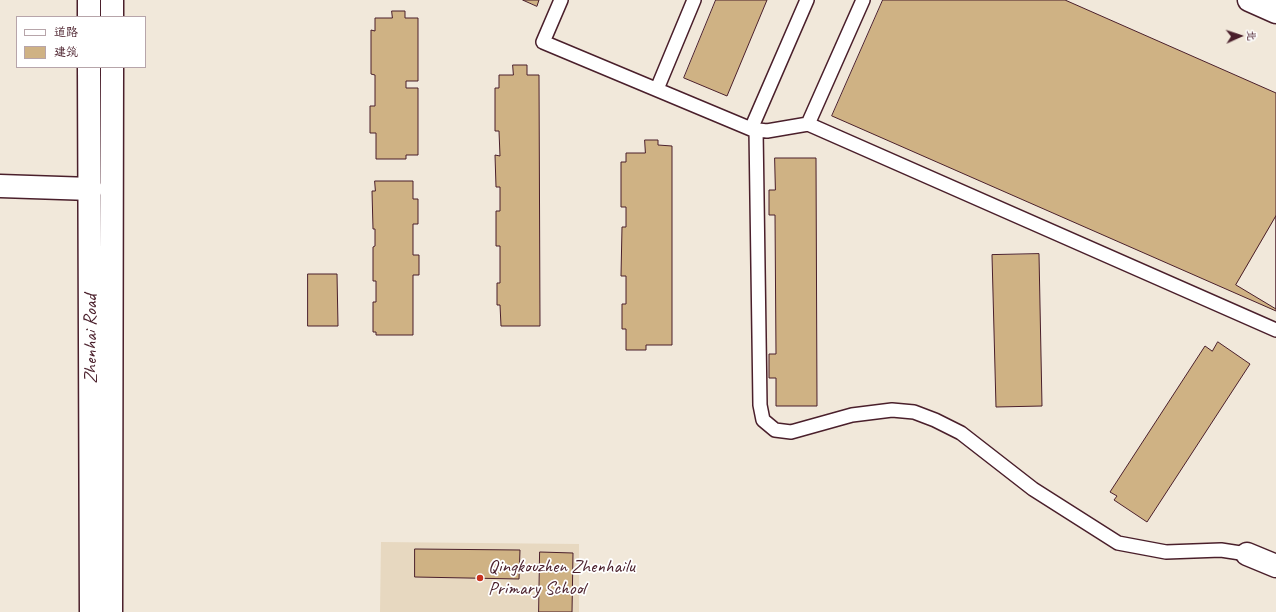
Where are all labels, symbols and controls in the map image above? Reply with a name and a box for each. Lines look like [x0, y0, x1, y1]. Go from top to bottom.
legend [16, 16, 146, 68]
north arrow [1220, 16, 1260, 56]
text: 道路 [54, 24, 78, 40]
text: 北 [1245, 30, 1259, 41]
text: 建筑 [54, 44, 78, 60]
street label: Zhenhai Road [80, 294, 102, 384]
place label: Qingkouzhen Zhenhailu Primary School [488, 556, 635, 600]
marker: Qingkouzhen Zhenhailu Primary School [475, 573, 485, 583]

